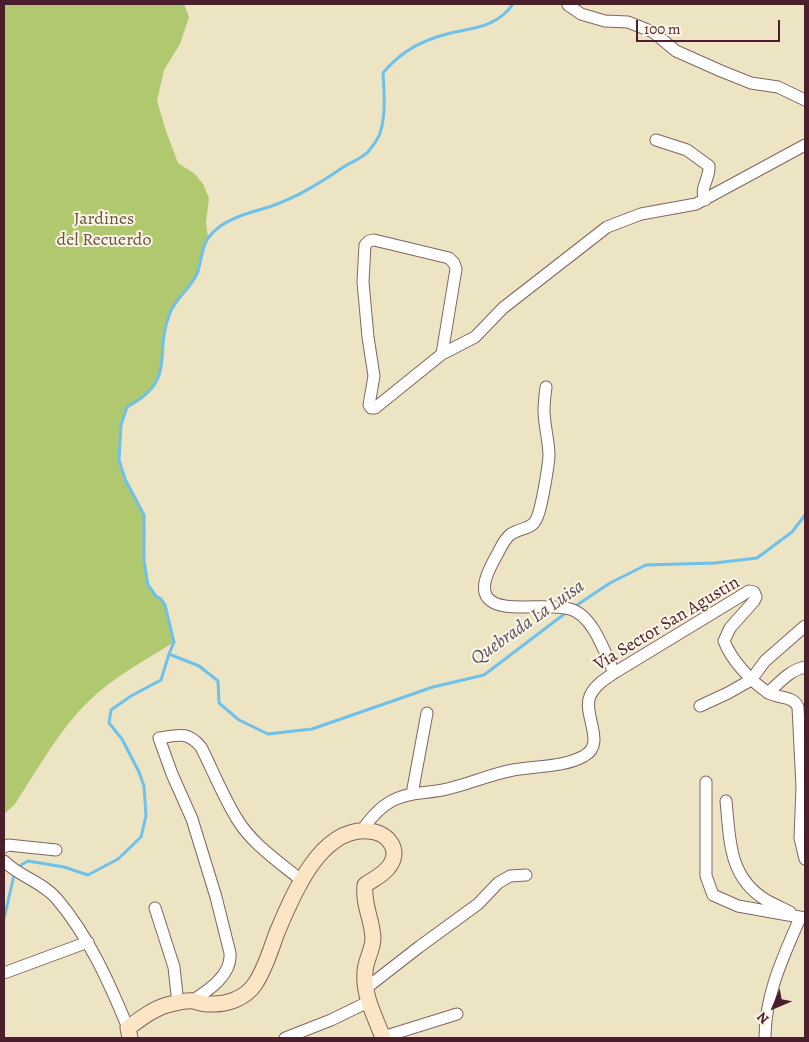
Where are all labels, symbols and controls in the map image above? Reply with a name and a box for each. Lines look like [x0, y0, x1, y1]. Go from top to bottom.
scale bar [639, 10, 783, 42]
text: 100 m [644, 19, 681, 39]
park label: Jardines del Recuerdo [57, 209, 151, 252]
street label: Via Sector San Agustin [590, 572, 744, 676]
water label: Quebrada La Luisa [467, 575, 589, 671]
north arrow [749, 982, 799, 1032]
text: N [753, 1008, 773, 1028]

